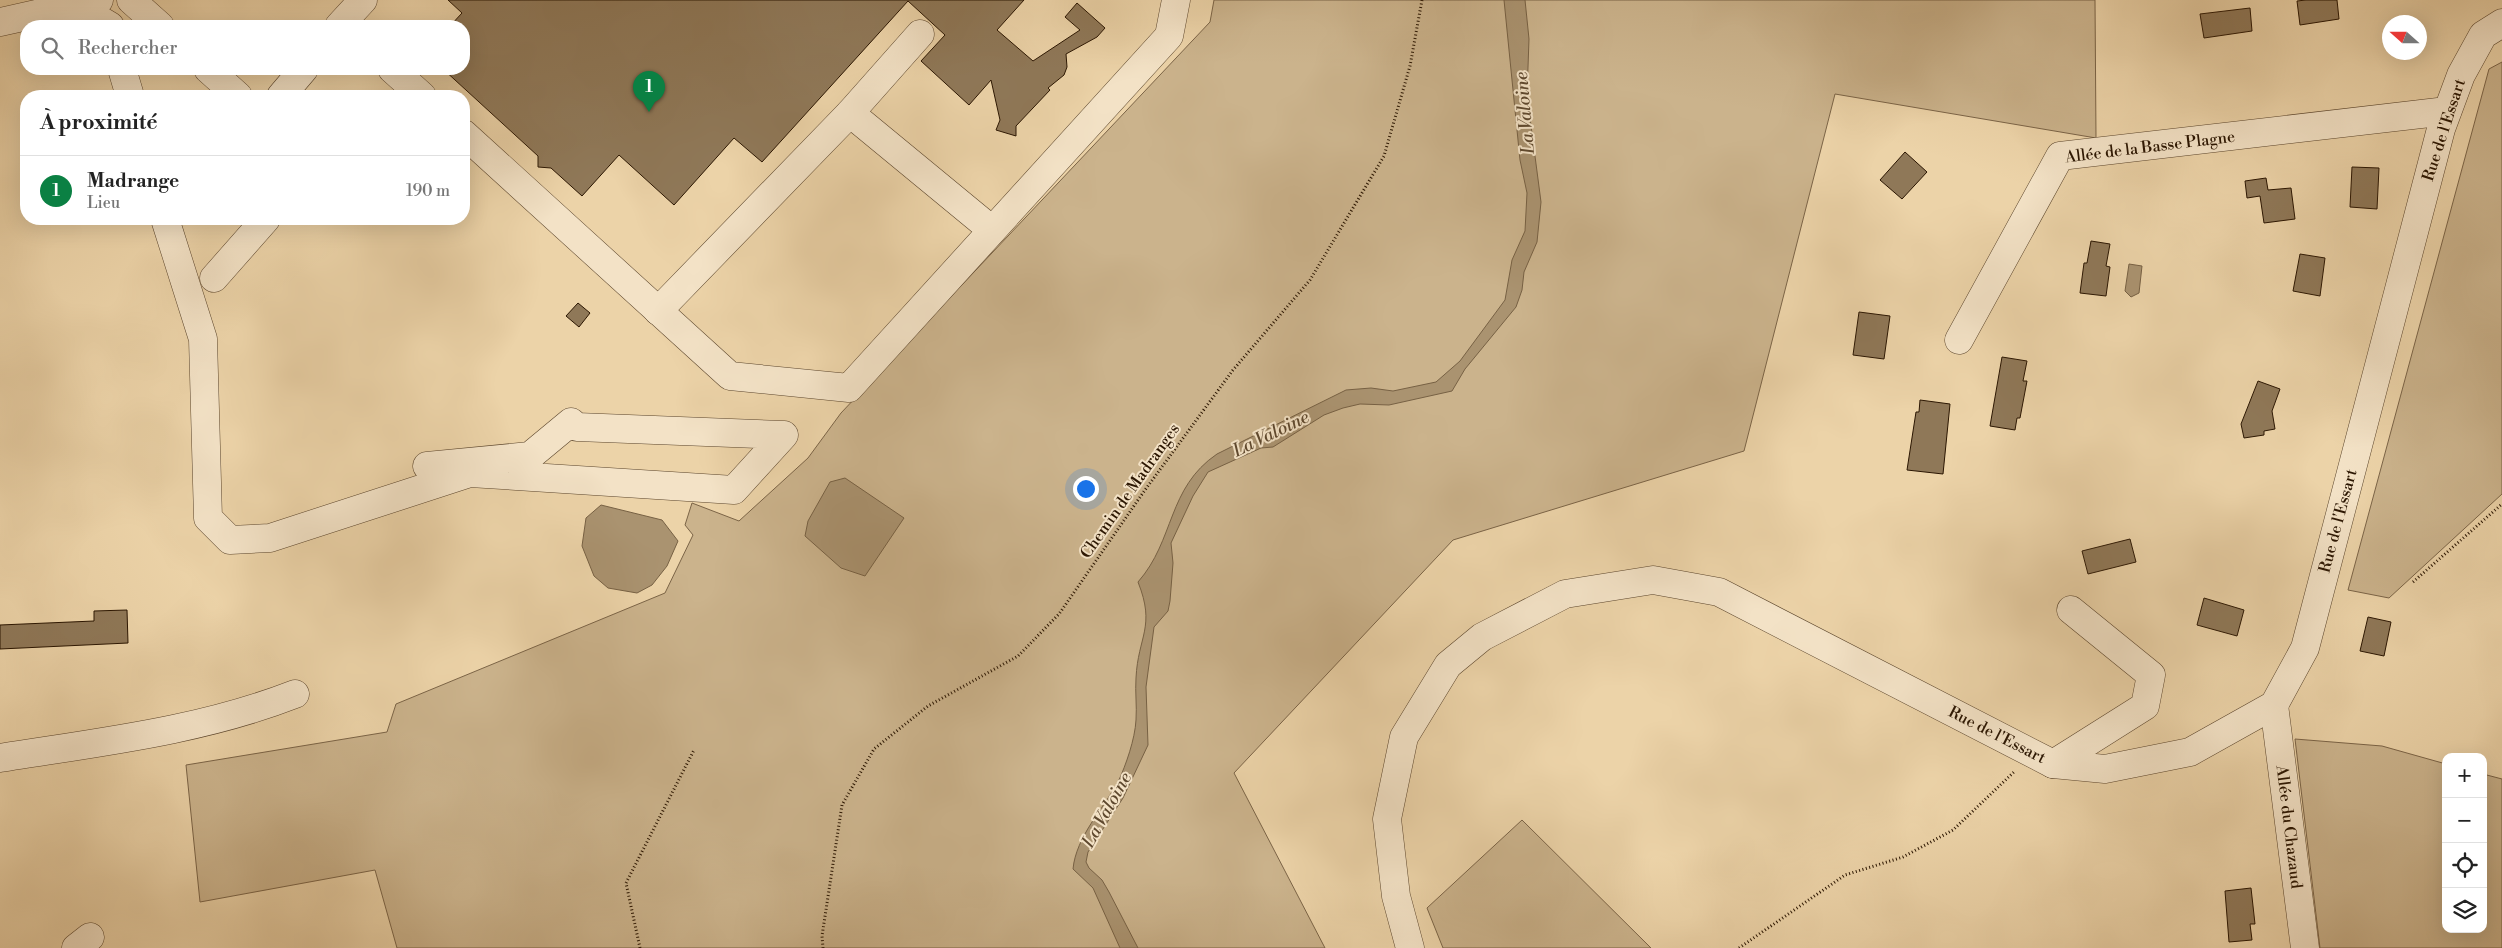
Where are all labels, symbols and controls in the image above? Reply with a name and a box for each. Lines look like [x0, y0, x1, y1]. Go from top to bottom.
north arrow [2382, 15, 2427, 60]
search box [20, 20, 470, 75]
icon: search [38, 34, 66, 62]
text: Rechercher [78, 36, 177, 60]
water label: La Valoine [1510, 70, 1540, 156]
pin: 1 [633, 71, 665, 112]
street label: Rue de l'Essart [2418, 76, 2470, 184]
text: À proximité [40, 110, 157, 136]
street label: Allée de la Basse Plagne [2063, 127, 2236, 167]
text: Madrange [87, 169, 179, 193]
text: 1 [52, 181, 60, 201]
text: 190 m [406, 181, 450, 201]
text: Lieu [87, 193, 120, 213]
water label: La Valoine [1228, 405, 1314, 463]
street label: Chemin de Madranges [1076, 420, 1184, 562]
street label: Rue de l'Essart [2315, 467, 2362, 575]
your location [1073, 476, 1099, 502]
street label: Rue de l'Essart [1945, 702, 2049, 768]
map controls [2442, 753, 2487, 933]
button: + [2442, 753, 2487, 798]
street label: Allée du Chazaud [2271, 763, 2306, 890]
water label: La Valoine [1076, 768, 1137, 852]
button: − [2442, 798, 2487, 843]
button: locate [2442, 843, 2487, 888]
button: layers [2442, 888, 2487, 933]

